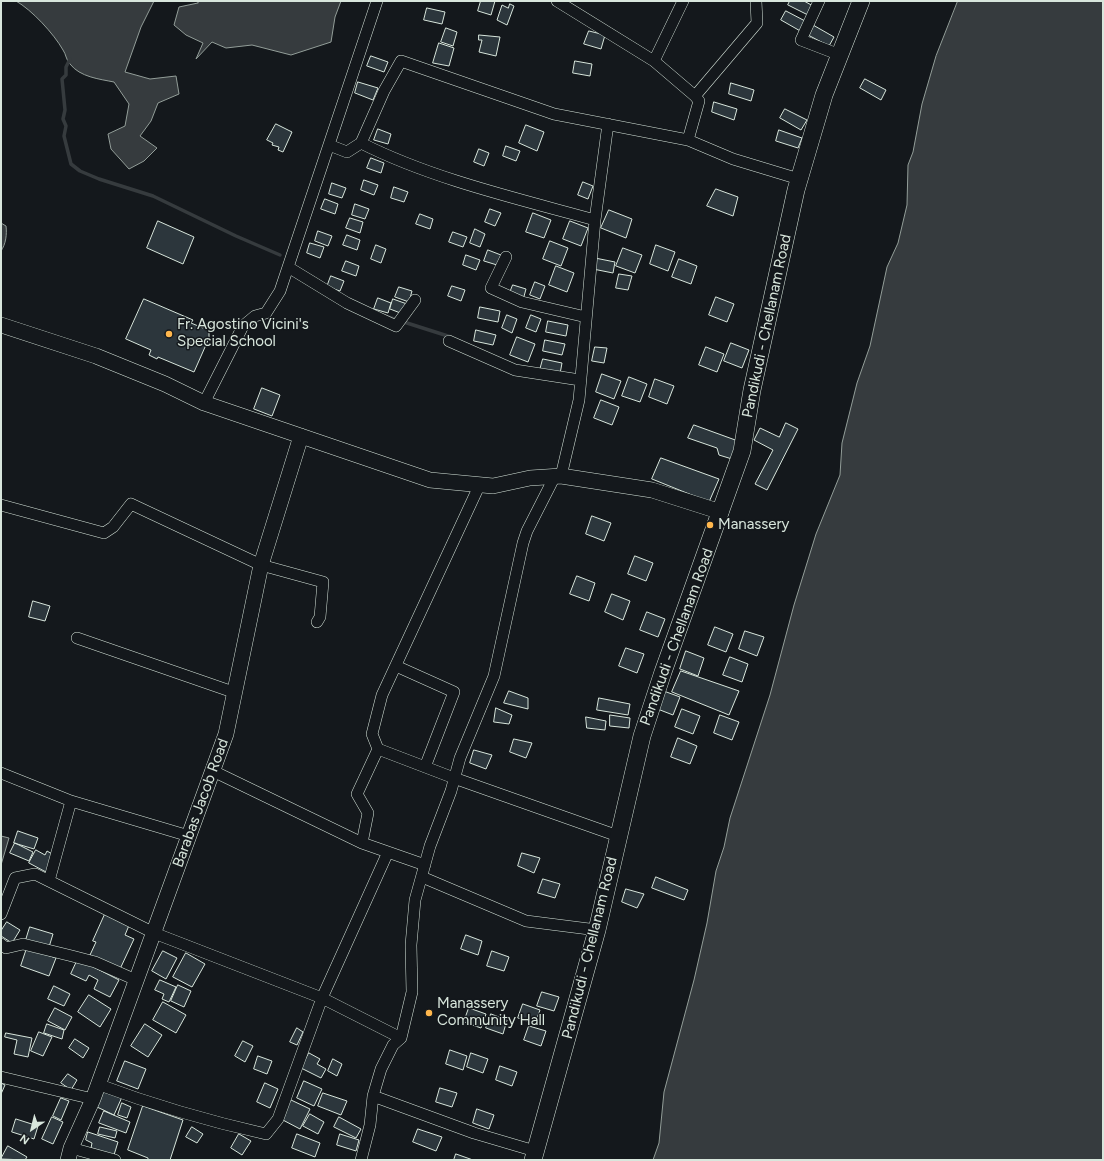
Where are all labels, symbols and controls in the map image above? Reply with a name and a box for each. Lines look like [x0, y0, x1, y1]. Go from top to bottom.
street label: Pandikudi - Chellanam Road [739, 233, 795, 419]
place label: Fr. Agostino Vicini's Special School [177, 316, 309, 351]
marker: Fr. Agostino Vicini's Special School [164, 329, 174, 339]
place label: Manassery [718, 516, 789, 534]
marker: Manassery [705, 520, 715, 530]
street label: Pandikudi - Chellanam Road [637, 546, 717, 728]
street label: Barabas Jacob Road [169, 736, 233, 870]
street label: Pandikudi - Chellanam Road [559, 855, 621, 1041]
place label: Manassery Community Hall [437, 995, 545, 1030]
marker: Manassery Community Hall [424, 1008, 434, 1018]
north arrow [12, 1109, 52, 1149]
text: N [18, 1131, 32, 1147]

